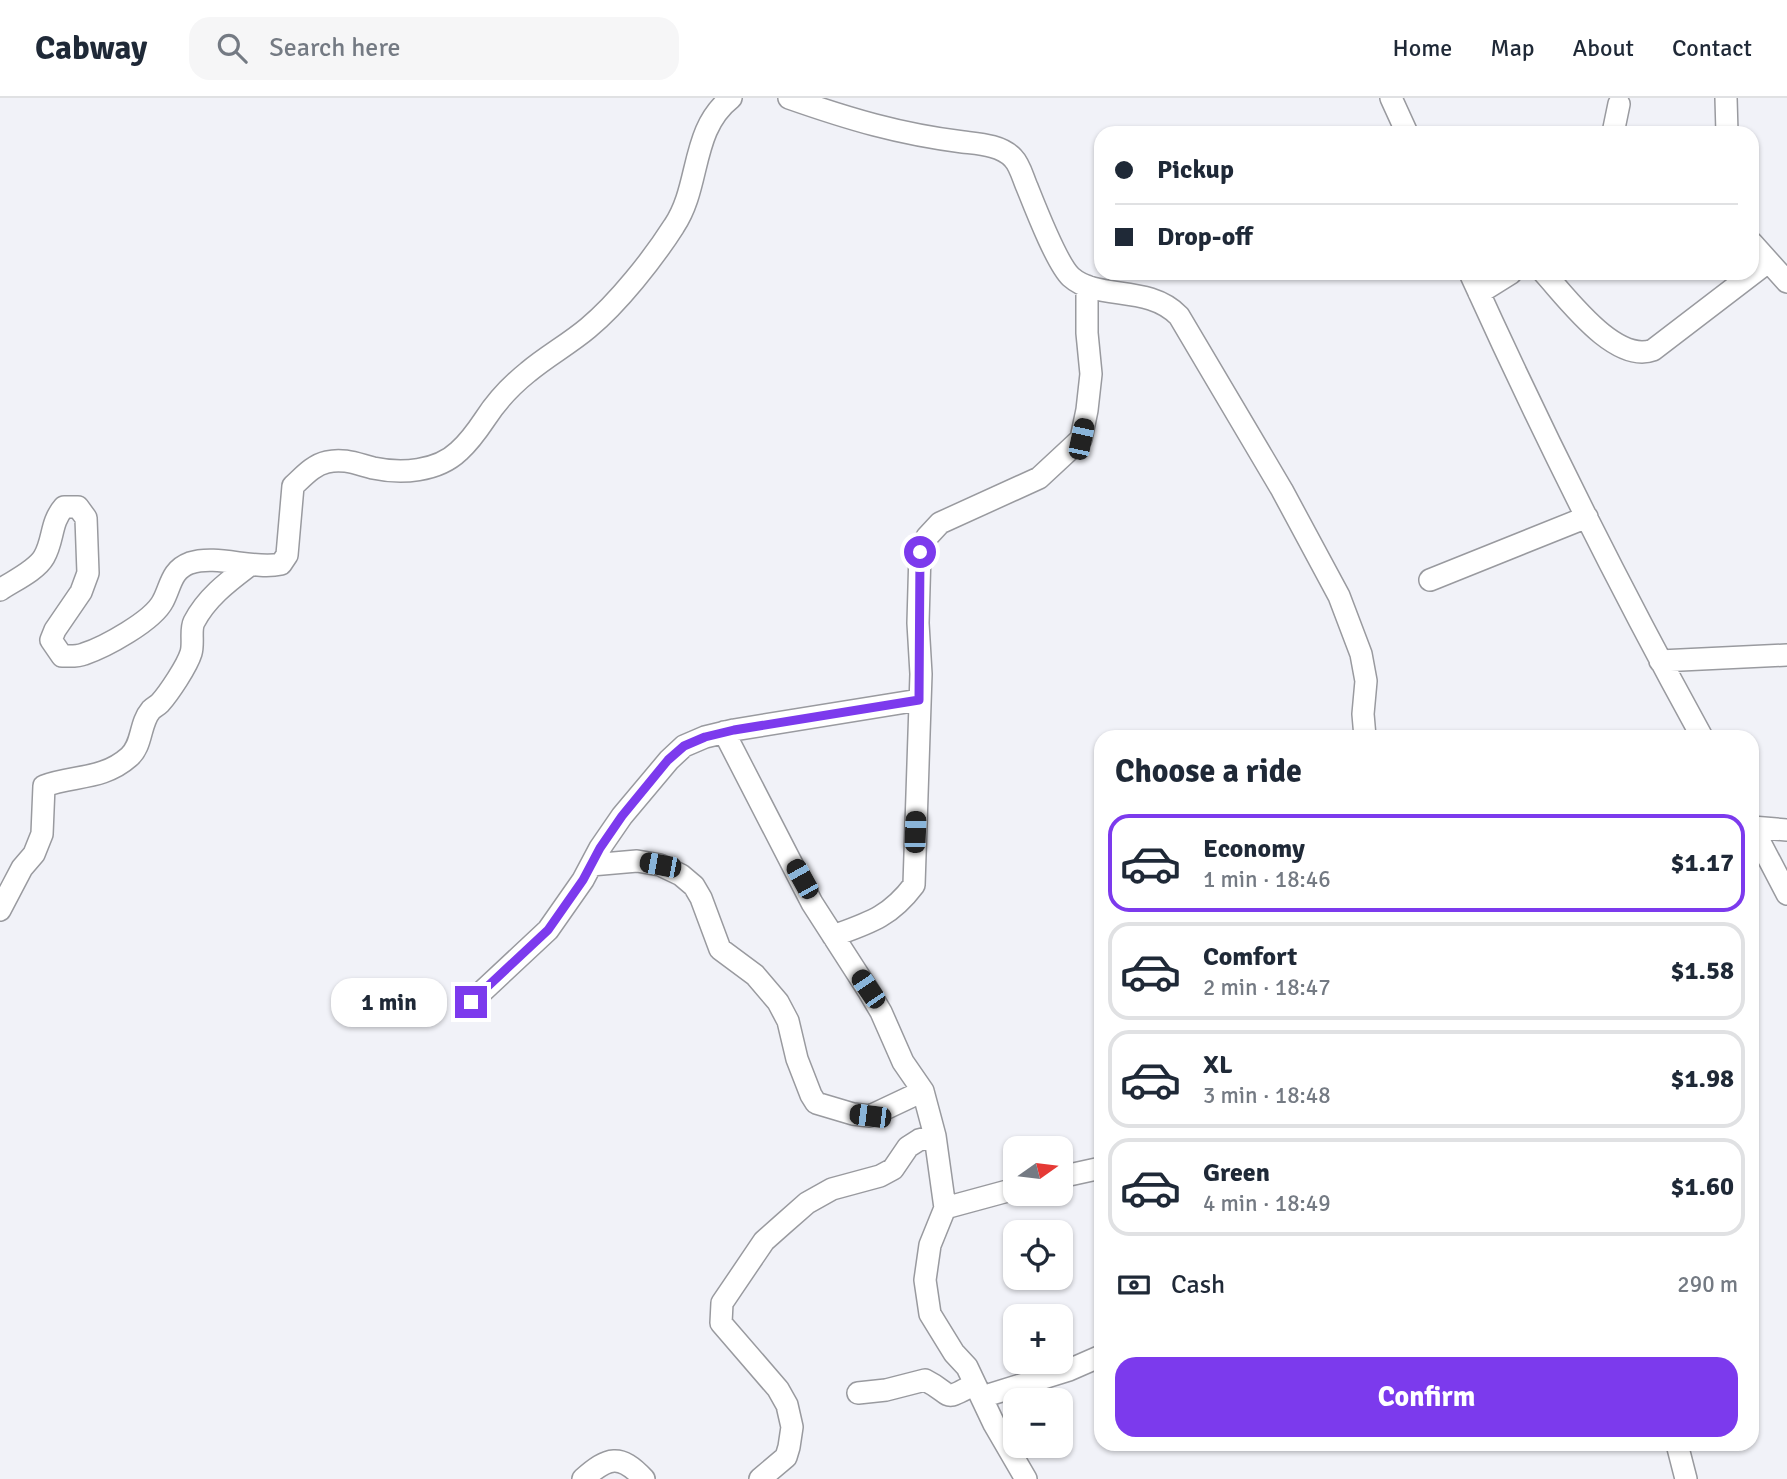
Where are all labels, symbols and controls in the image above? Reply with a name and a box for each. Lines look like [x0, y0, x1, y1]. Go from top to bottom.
search box [189, 17, 679, 80]
text: Cabway [35, 28, 147, 69]
icon: search [213, 29, 251, 67]
text: Search here [269, 32, 400, 64]
text: Home [1392, 33, 1452, 63]
text: Map [1490, 33, 1535, 63]
text: About [1573, 33, 1634, 63]
text: Contact [1672, 33, 1752, 63]
text: Pickup [1157, 154, 1234, 186]
text: Drop-off [1157, 221, 1253, 253]
car [1067, 416, 1096, 462]
route start [904, 536, 936, 568]
text: Choose a ride [1115, 752, 1302, 791]
car [904, 811, 927, 853]
icon: car [1119, 832, 1182, 895]
text: Economy [1203, 833, 1305, 865]
text: $1.17 [1670, 847, 1734, 879]
car [638, 851, 683, 879]
car [783, 856, 822, 902]
text: 1 min · 18:46 [1203, 865, 1331, 894]
icon: car [1119, 940, 1182, 1003]
text: Comfort [1203, 941, 1297, 973]
text: $1.58 [1670, 955, 1734, 987]
car [848, 966, 889, 1012]
text: 2 min · 18:47 [1203, 973, 1331, 1002]
callout: 1 min [331, 978, 447, 1026]
route end [455, 986, 487, 1018]
text: 1 min [361, 988, 417, 1017]
icon: car [1119, 1048, 1182, 1111]
text: XL [1203, 1049, 1233, 1081]
text: $1.98 [1670, 1063, 1734, 1095]
text: 3 min · 18:48 [1203, 1081, 1331, 1110]
car [848, 1103, 893, 1129]
north arrow [1003, 1136, 1073, 1206]
map controls [1003, 1136, 1073, 1458]
icon: car [1119, 1156, 1182, 1219]
text: Green [1203, 1157, 1270, 1189]
text: $1.60 [1670, 1171, 1734, 1203]
text: 4 min · 18:49 [1203, 1189, 1331, 1218]
button: locate [1003, 1220, 1073, 1290]
icon: cash [1115, 1266, 1153, 1304]
text: Cash [1171, 1269, 1225, 1301]
text: 290 m [1677, 1270, 1738, 1299]
button: + [1003, 1304, 1073, 1374]
button: Confirm [1115, 1357, 1738, 1437]
button: − [1003, 1388, 1073, 1458]

